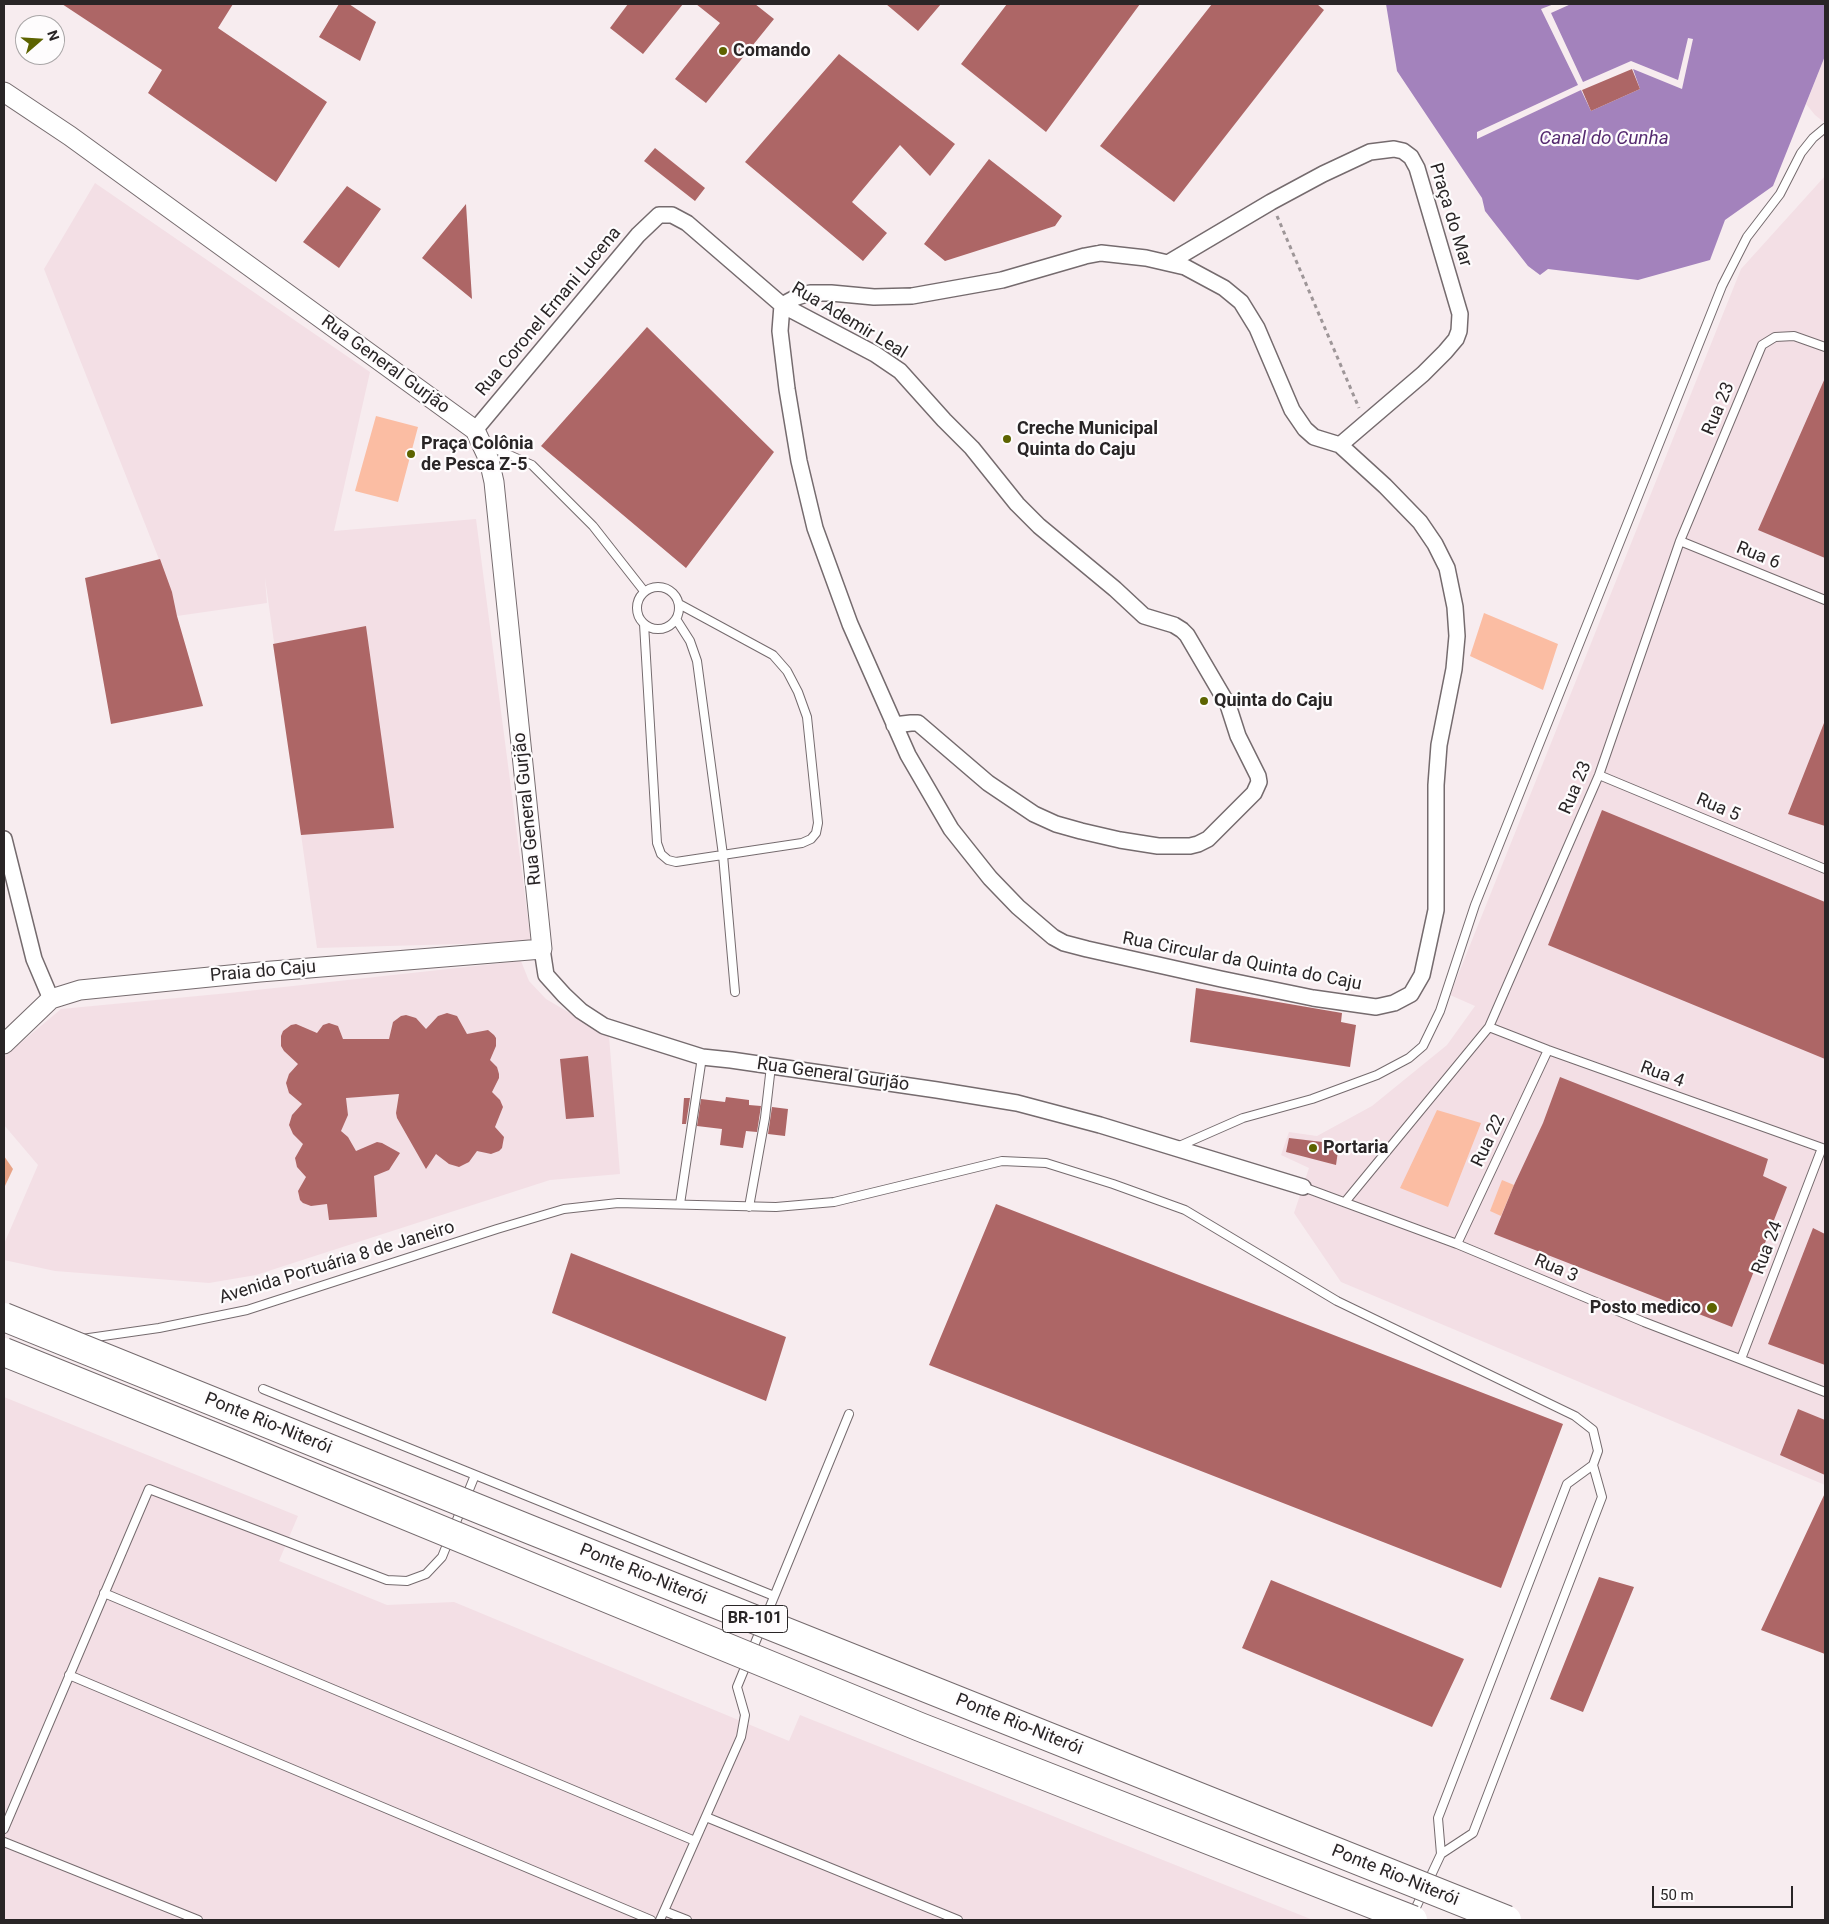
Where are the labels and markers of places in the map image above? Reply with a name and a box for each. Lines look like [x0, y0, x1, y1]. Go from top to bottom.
place label: Comando [733, 40, 811, 62]
marker: Comando [717, 45, 729, 57]
place label: Creche Municipal Quinta do Caju [1017, 418, 1158, 460]
place label: Praça Colônia de Pesca Z-5 [421, 433, 533, 476]
marker: Creche Municipal Quinta do Caju [1001, 433, 1013, 445]
marker: Praça Colônia de Pesca Z-5 [405, 448, 417, 460]
place label: Quinta do Caju [1214, 690, 1332, 712]
marker: Quinta do Caju [1198, 695, 1210, 707]
place label: Portaria [1323, 1137, 1388, 1159]
marker: Portaria [1307, 1142, 1319, 1154]
place label: Posto medico [1590, 1297, 1701, 1319]
marker: Posto medico [1705, 1301, 1719, 1315]

